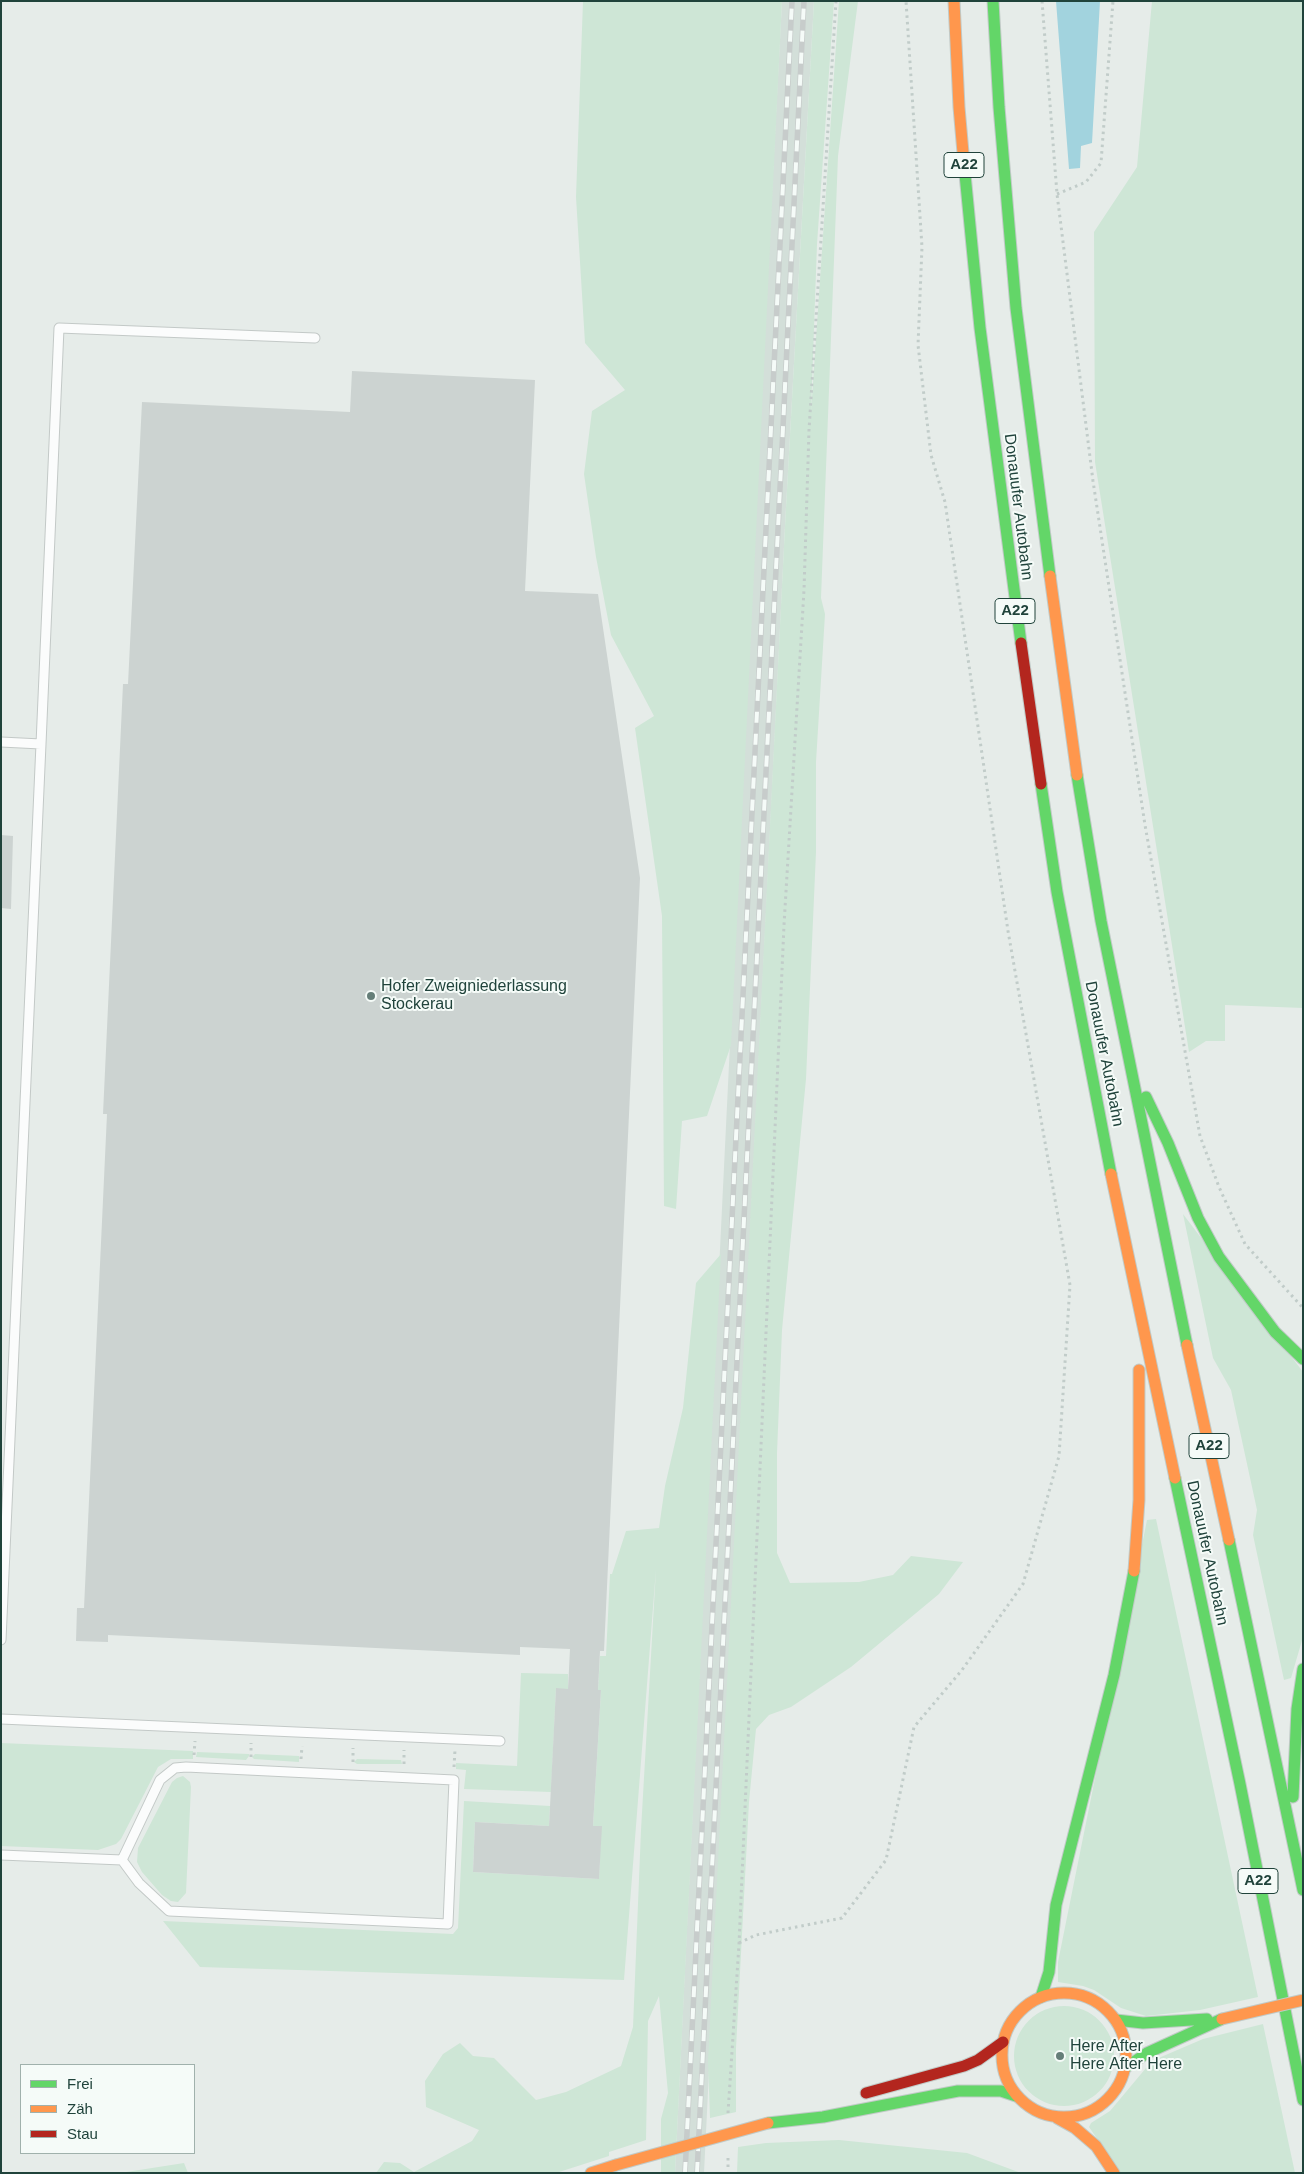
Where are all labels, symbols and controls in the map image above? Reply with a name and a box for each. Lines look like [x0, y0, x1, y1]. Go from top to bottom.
road number: A22 [944, 152, 984, 178]
street label: Donauufer Autobahn [999, 433, 1037, 581]
road number: A22 [995, 598, 1035, 624]
place label: Hofer Zweigniederlassung Stockerau [381, 977, 567, 1015]
street label: Donauufer Autobahn [1080, 980, 1128, 1128]
marker: Hofer Zweigniederlassung Stockerau [365, 990, 377, 1002]
road number: A22 [1189, 1434, 1229, 1458]
street label: Donauufer Autobahn [1182, 1479, 1232, 1627]
road number: A22 [1238, 1868, 1278, 1894]
place label: Here After Here After Here [1070, 2037, 1182, 2075]
marker: Here After Here After Here [1054, 2050, 1066, 2062]
legend [20, 2064, 195, 2154]
text: Frei [67, 2075, 93, 2092]
text: Zäh [67, 2100, 93, 2117]
text: Stau [67, 2125, 98, 2142]

